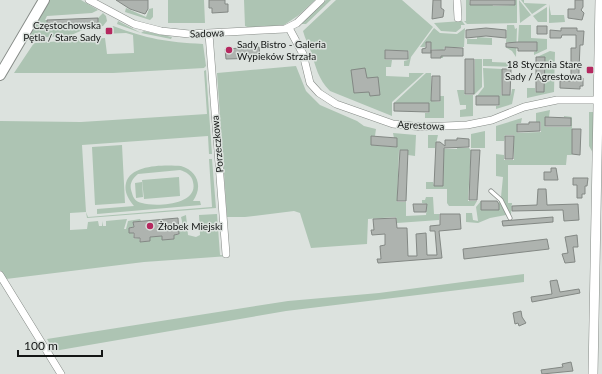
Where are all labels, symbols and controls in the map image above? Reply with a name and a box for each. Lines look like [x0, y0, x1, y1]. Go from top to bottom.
place label: Częstochowska Pętla / Stare Sady [23, 19, 102, 43]
marker: Częstochowska Pętla / Stare Sady [104, 26, 114, 36]
street label: Sadowa [190, 26, 224, 40]
place label: Sady Bistro - Galeria Wypieków Strzała [237, 38, 326, 62]
marker: Sady Bistro - Galeria Wypieków Strzała [224, 45, 234, 55]
place label: 18 Stycznia Stare Sady / Agrestowa [505, 58, 582, 82]
marker: 18 Stycznia Stare Sady / Agrestowa [585, 65, 595, 75]
street label: Porzeczkowa [209, 115, 225, 173]
street label: Agrestowa [397, 118, 445, 132]
place label: Żłobek Miejski [158, 220, 222, 232]
marker: Żłobek Miejski [145, 221, 155, 231]
scale bar [18, 332, 102, 358]
text: 100 m [24, 338, 58, 353]

